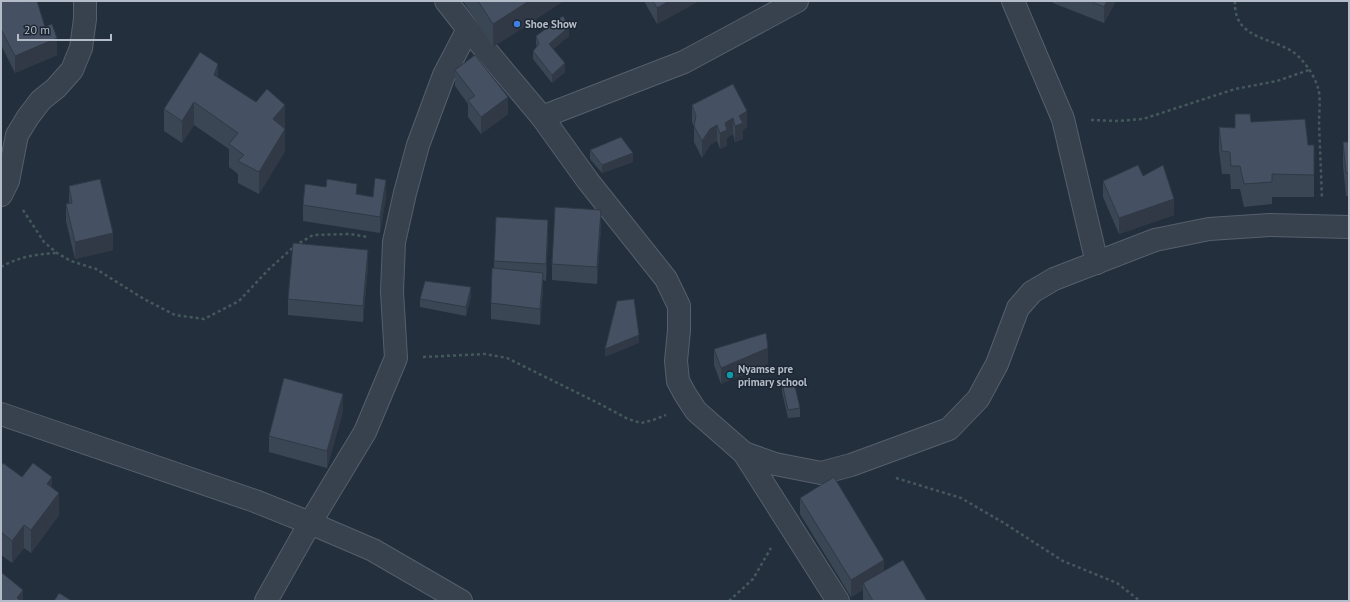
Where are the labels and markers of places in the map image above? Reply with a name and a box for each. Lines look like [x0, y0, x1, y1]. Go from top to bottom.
place label: Shoe Show [525, 17, 578, 31]
marker: Shoe Show [512, 19, 522, 29]
place label: Nyamse pre primary school [738, 362, 808, 389]
marker: Nyamse pre primary school [725, 370, 735, 380]

